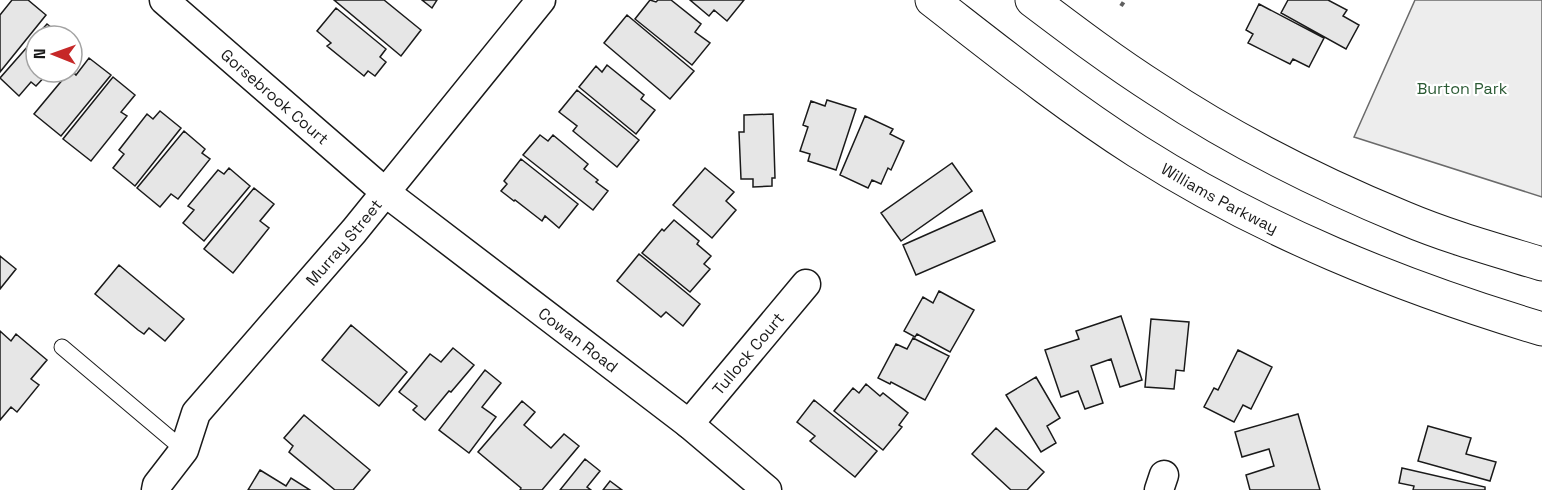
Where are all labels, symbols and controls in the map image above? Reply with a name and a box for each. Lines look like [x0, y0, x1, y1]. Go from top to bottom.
north arrow [24, 24, 84, 84]
street label: Gorsebrook Court [217, 44, 333, 149]
text: N [29, 48, 50, 59]
park label: Burton Park [1417, 78, 1508, 99]
street label: Williams Parkway [1157, 158, 1282, 238]
street label: Murray Street [301, 195, 386, 290]
street label: Cowan Road [534, 302, 623, 377]
street label: Tullock Court [707, 308, 789, 399]

